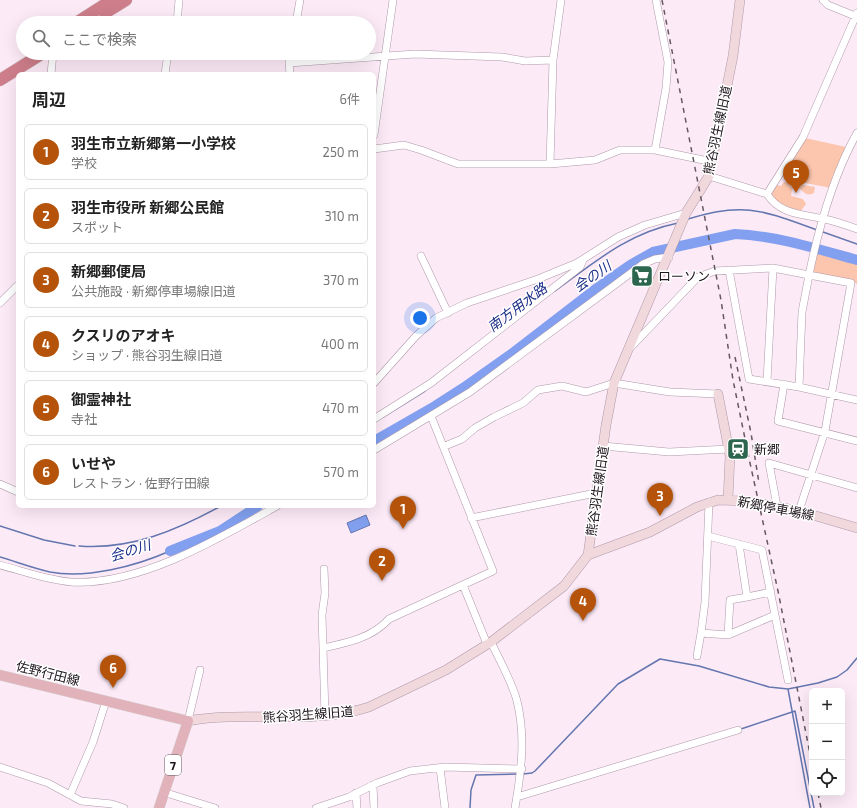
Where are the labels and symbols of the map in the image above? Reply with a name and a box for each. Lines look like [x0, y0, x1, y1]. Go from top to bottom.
street label: 熊谷羽生線旧道 [700, 84, 734, 176]
pin: 5 [783, 160, 809, 193]
water label: 会の川 [570, 256, 616, 295]
supermarket icon: ローソン [629, 263, 655, 289]
place label: ローソン [658, 268, 710, 284]
water label: 南方用水路 [484, 279, 551, 335]
your location [410, 308, 430, 328]
station icon: 新郷 [725, 436, 751, 462]
place label: 新郷 [754, 441, 780, 457]
street label: 熊谷羽生線旧道 [583, 445, 611, 537]
pin: 3 [647, 483, 673, 516]
street label: 新郷停車場線 [736, 493, 816, 523]
pin: 1 [390, 496, 416, 529]
water label: 会の川 [107, 535, 154, 564]
pin: 2 [369, 548, 395, 581]
pin: 4 [570, 588, 596, 621]
pin: 6 [100, 655, 126, 688]
street label: 佐野行田線 [15, 657, 81, 689]
street label: 熊谷羽生線旧道 [262, 703, 354, 725]
road number: 7 [165, 755, 181, 775]

